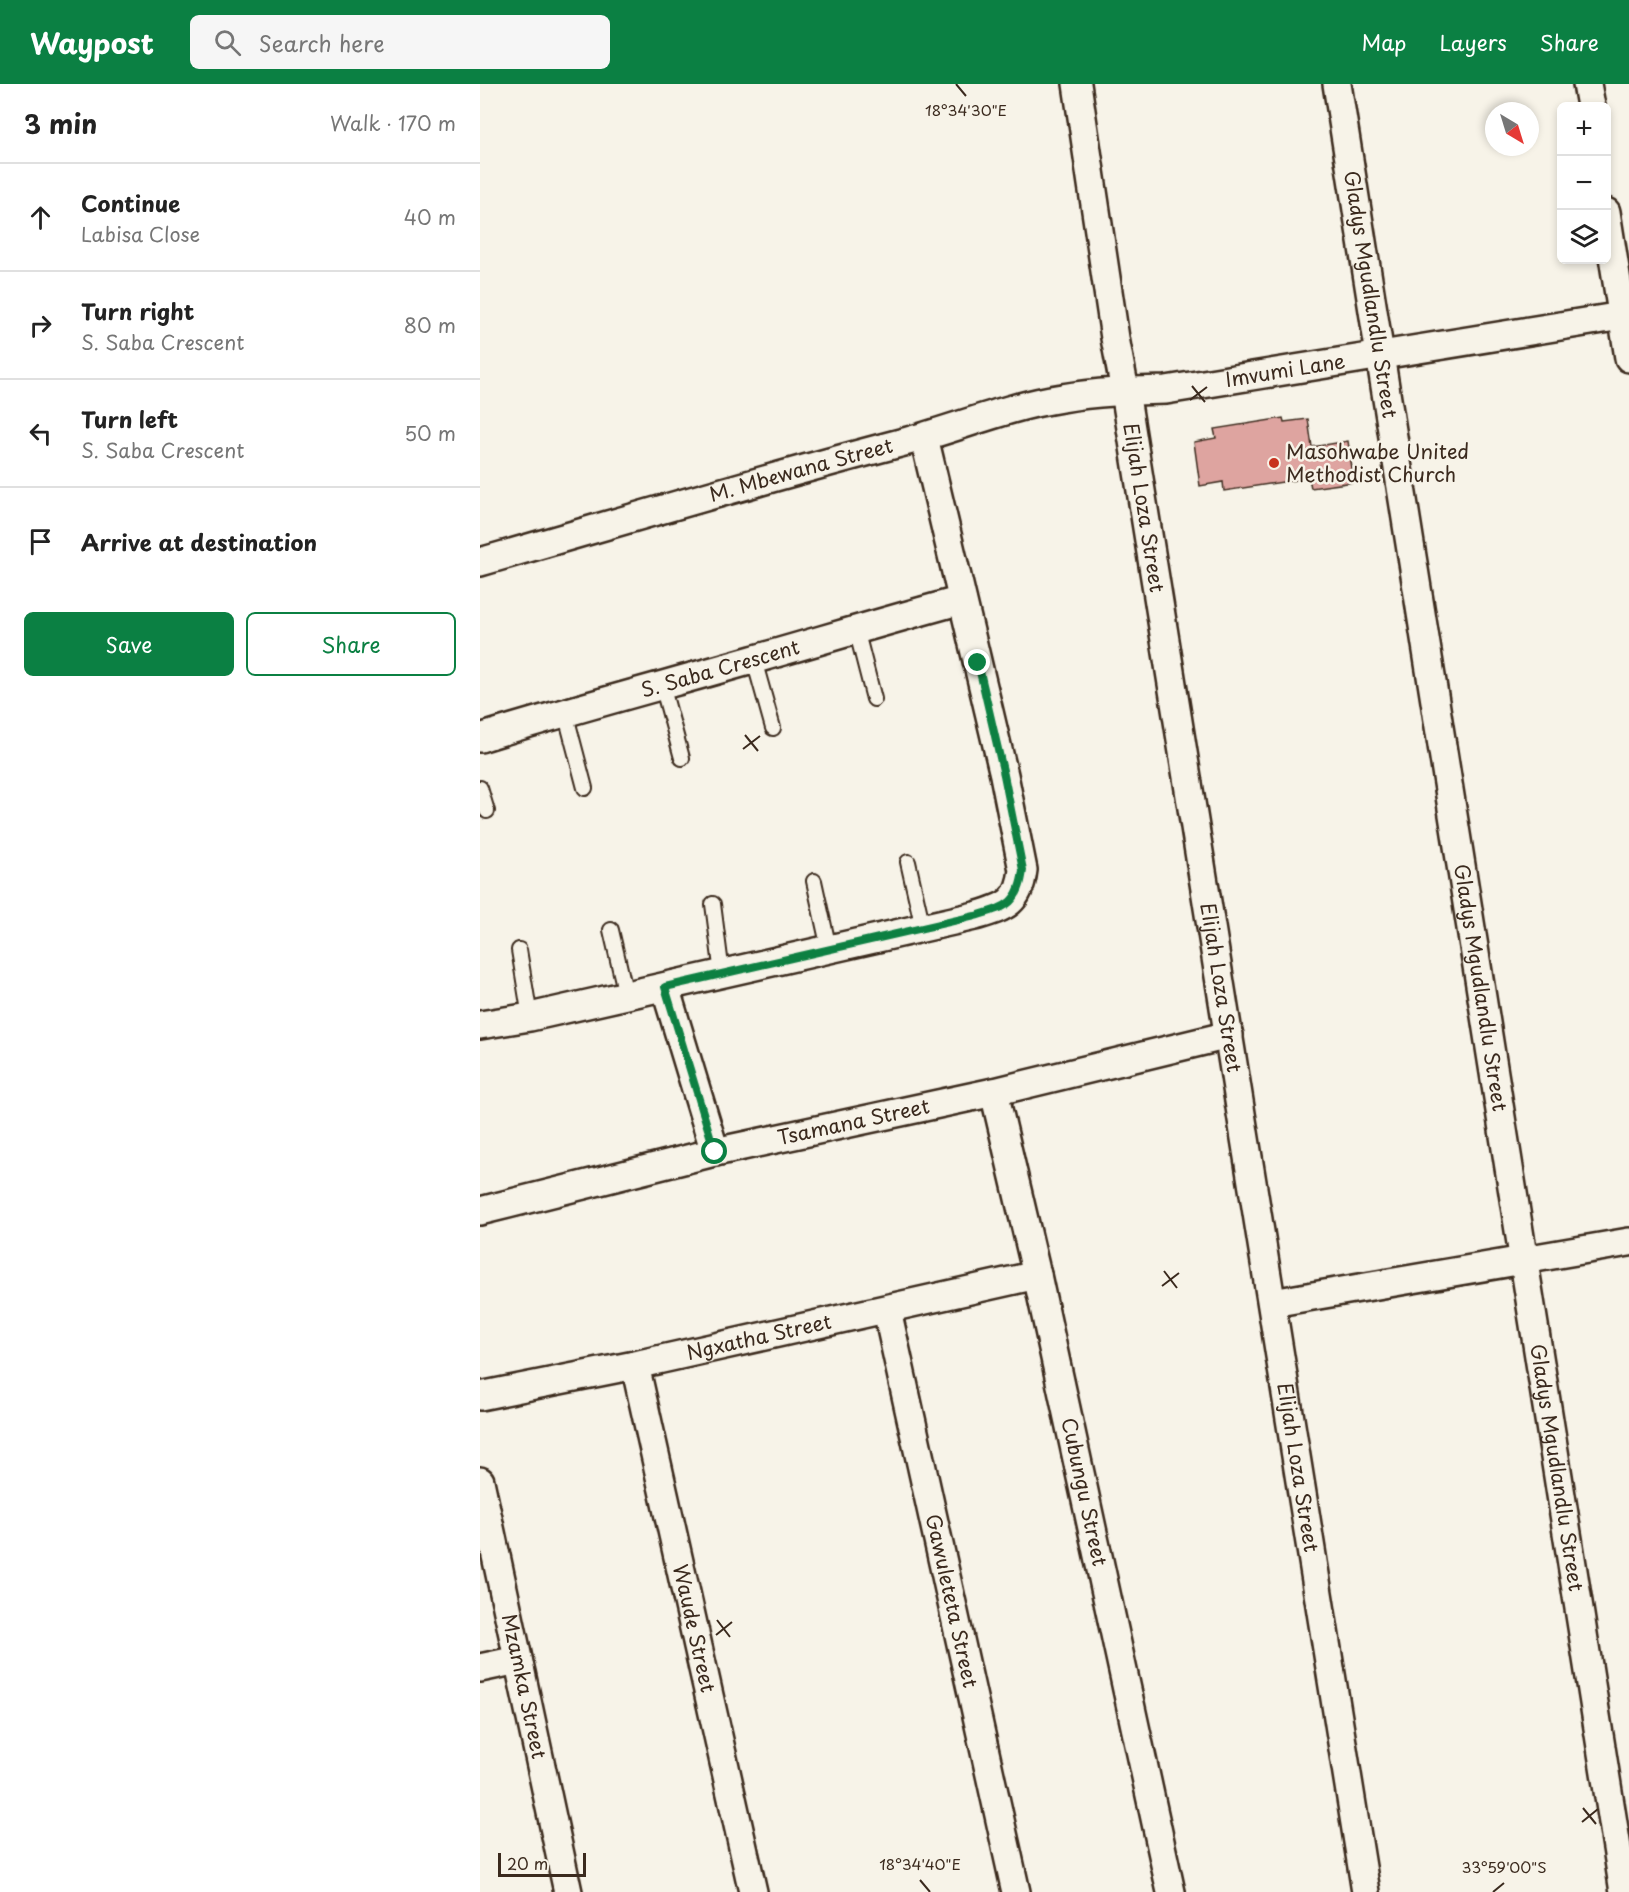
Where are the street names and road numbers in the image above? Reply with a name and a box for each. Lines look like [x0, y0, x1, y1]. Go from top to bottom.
street label: Gladys Mgudlandlu Street [1337, 168, 1406, 420]
street label: Imvumi Lane [1223, 345, 1347, 394]
street label: Elijah Loza Street [1116, 421, 1173, 595]
street label: M. Mbewana Street [705, 430, 896, 509]
street label: S. Saba Crescent [637, 631, 803, 704]
street label: Gladys Mgudlandlu Street [1447, 862, 1516, 1113]
street label: Elijah Loza Street [1193, 900, 1250, 1074]
street label: Tsamana Street [774, 1090, 932, 1152]
street label: Ngxatha Street [684, 1306, 834, 1367]
street label: Gladys Mgudlandlu Street [1523, 1342, 1592, 1593]
street label: Elijah Loza Street [1270, 1380, 1327, 1554]
street label: Cubungu Street [1054, 1415, 1116, 1569]
street label: Gawuleteta Street [919, 1511, 986, 1690]
street label: Waude Street [666, 1561, 724, 1695]
street label: Mzamka Street [495, 1611, 555, 1761]

